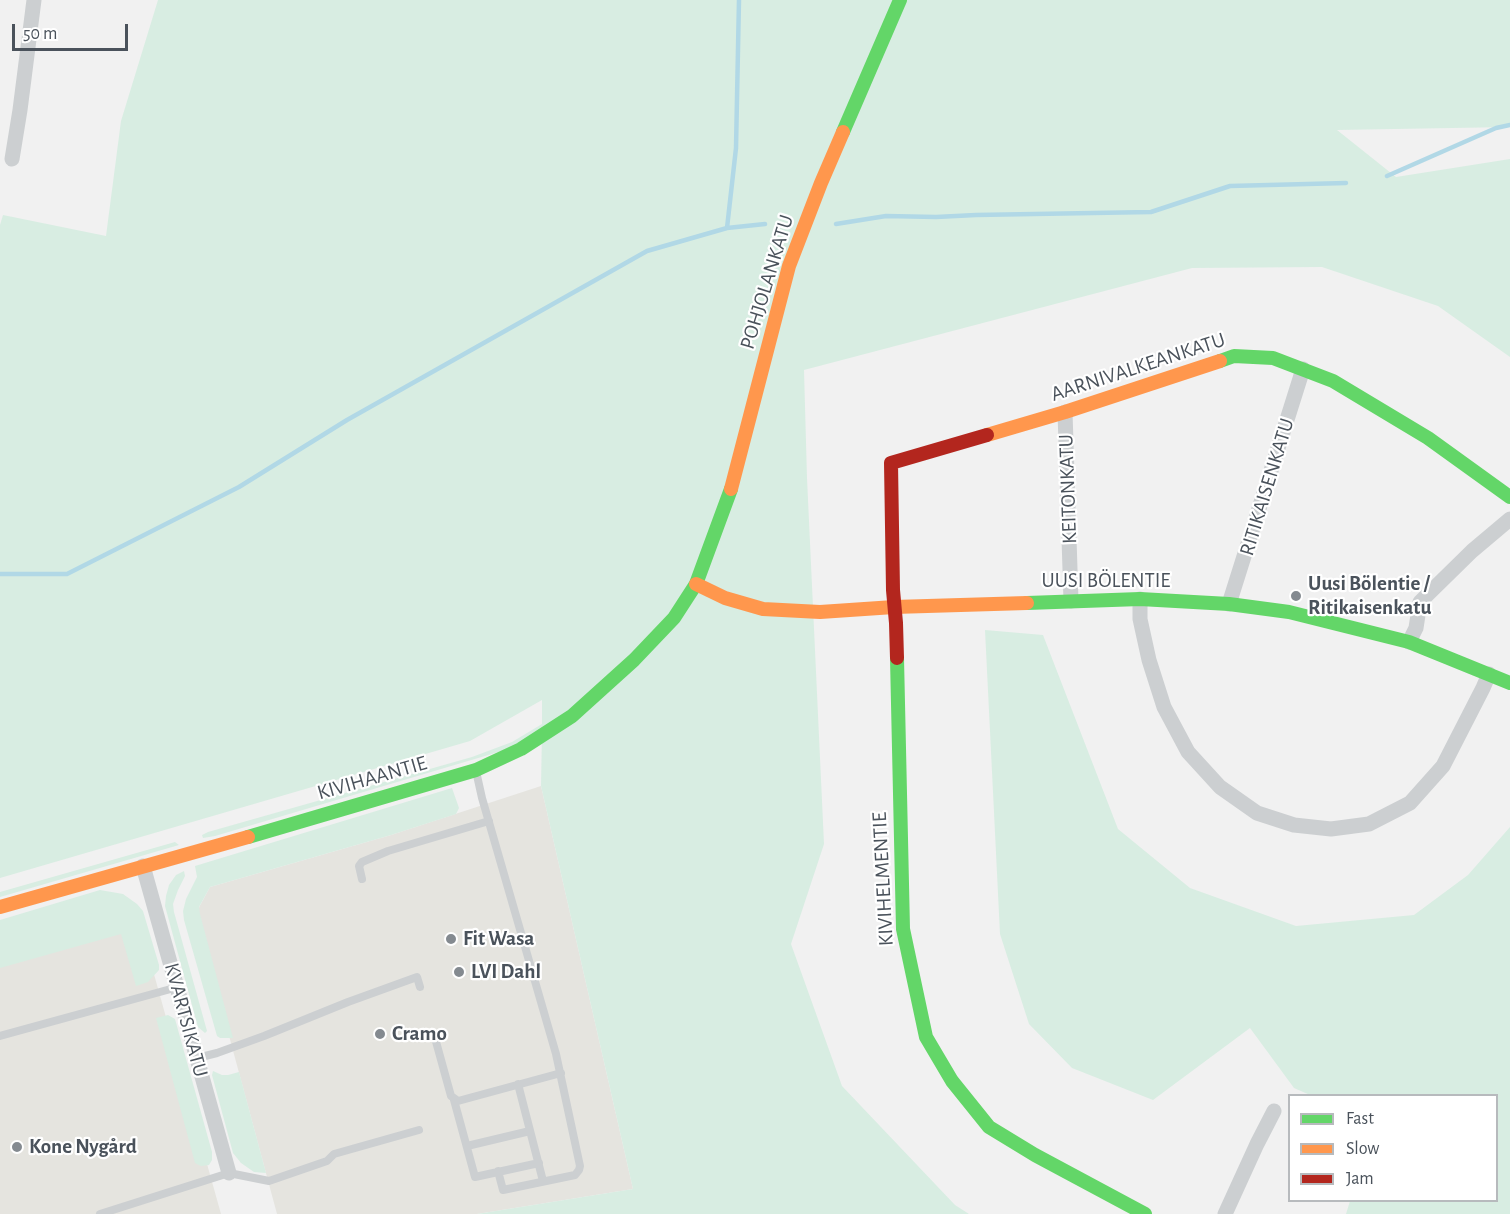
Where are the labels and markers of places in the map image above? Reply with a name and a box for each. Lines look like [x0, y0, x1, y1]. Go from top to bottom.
place label: Uusi Bölentie / Ritikaisenkatu [1308, 571, 1431, 621]
marker: Uusi Bölentie / Ritikaisenkatu [1289, 589, 1303, 603]
place label: Fit Wasa [463, 926, 534, 952]
marker: Fit Wasa [444, 932, 458, 946]
place label: LVI Dahl [471, 959, 541, 985]
marker: LVI Dahl [452, 965, 466, 979]
place label: Cramo [392, 1021, 447, 1047]
marker: Cramo [373, 1027, 387, 1041]
place label: Kone Nygård [29, 1134, 137, 1160]
marker: Kone Nygård [10, 1140, 24, 1154]

